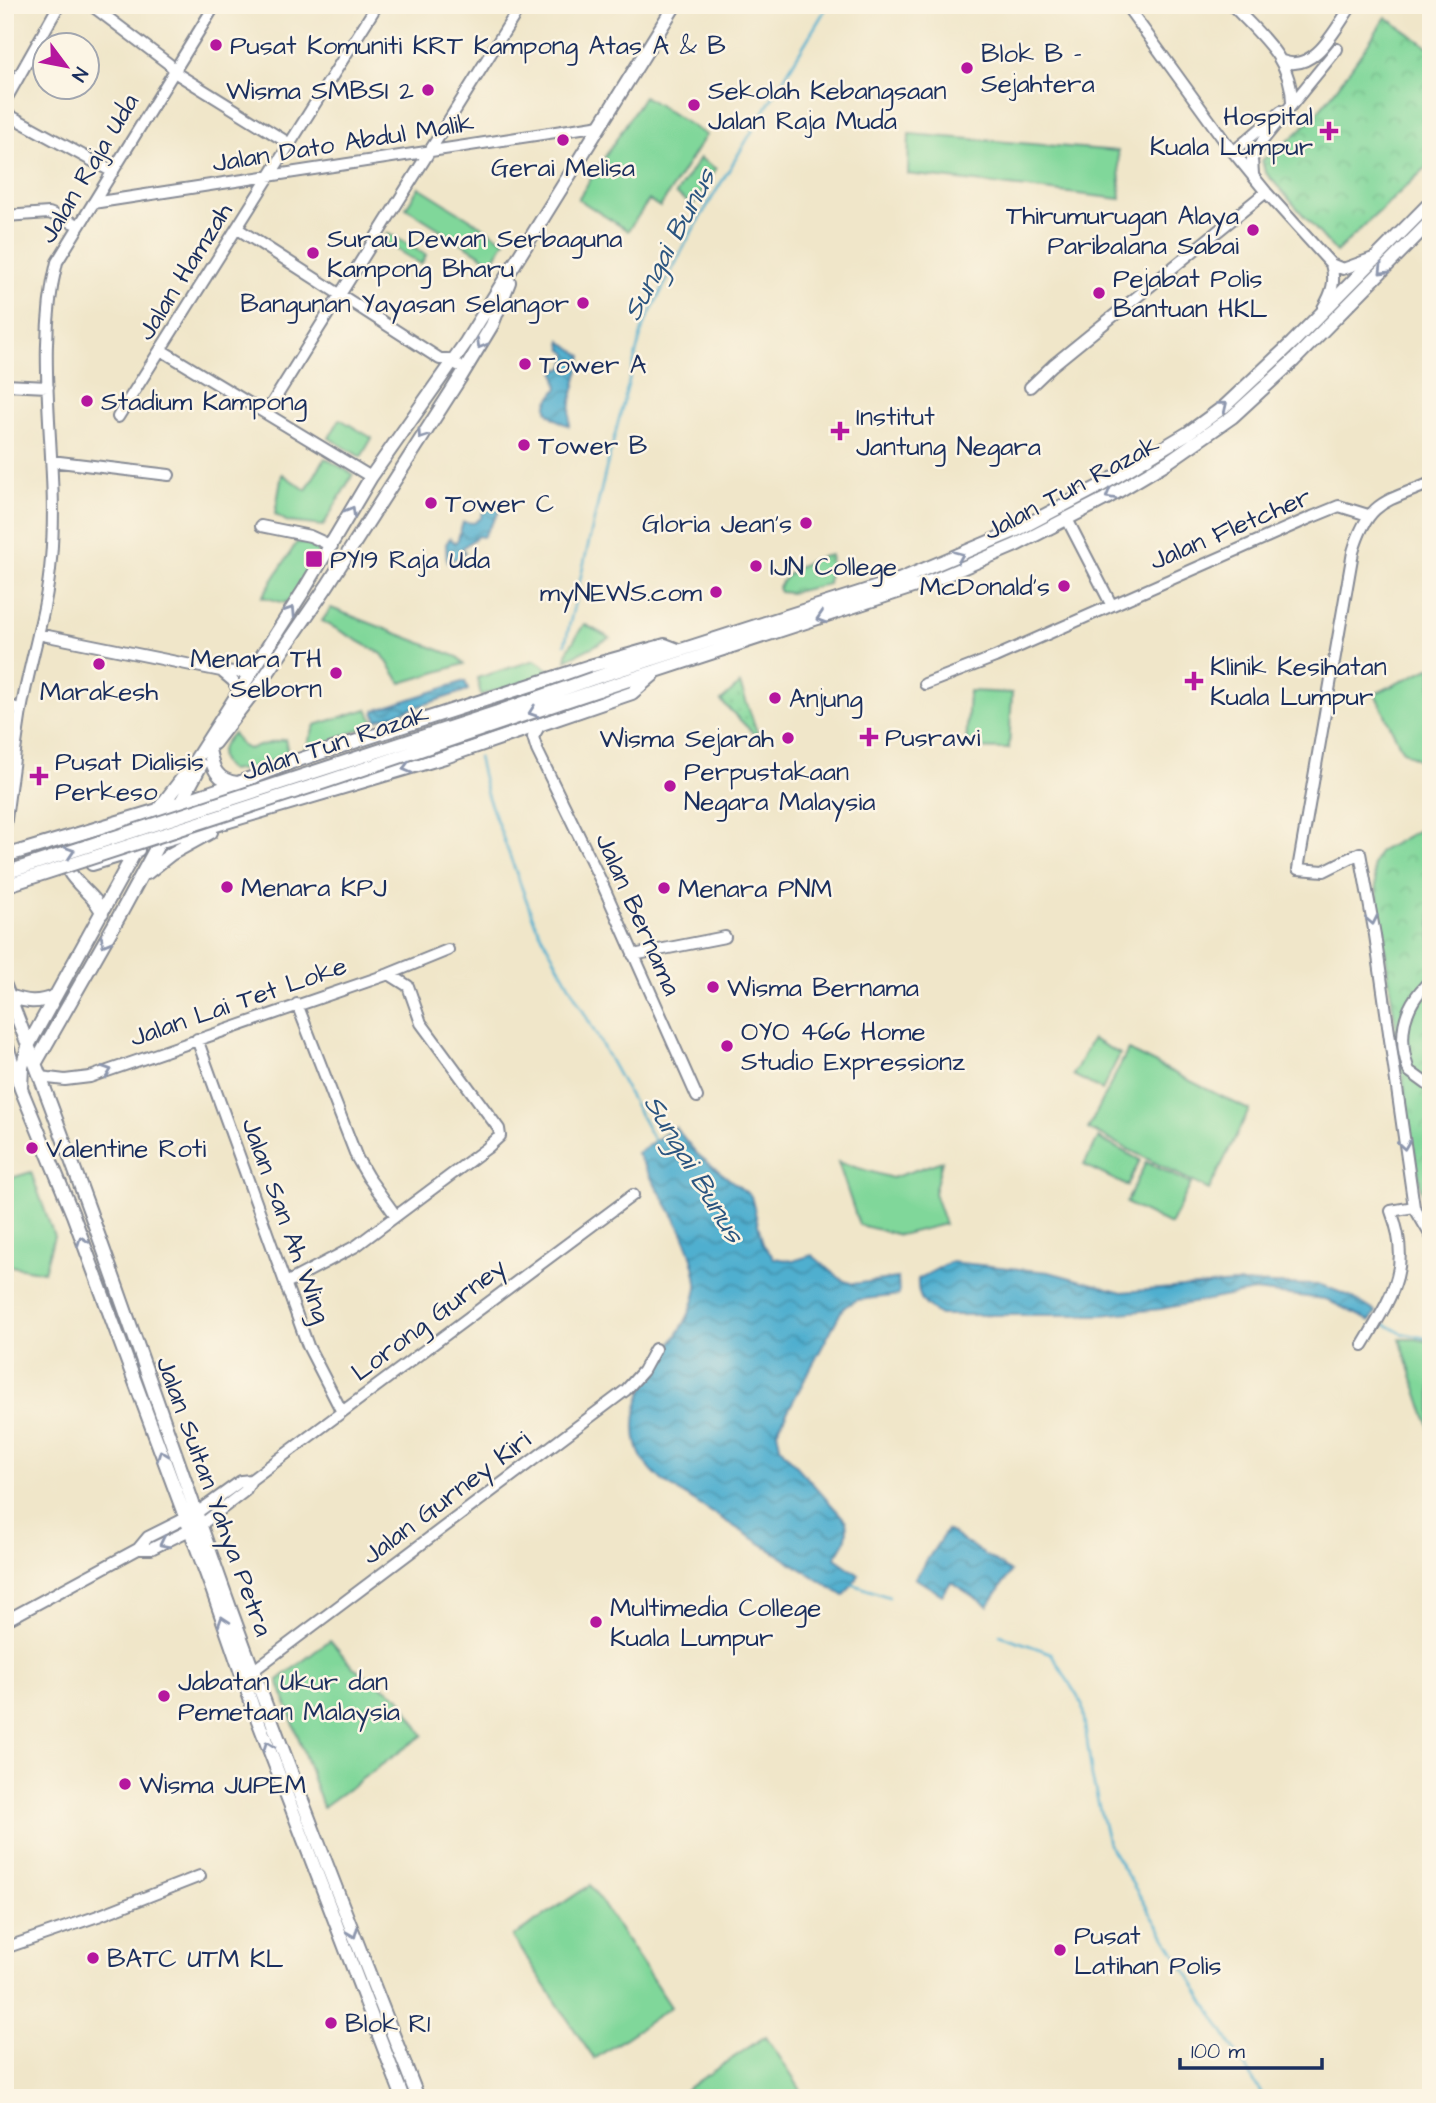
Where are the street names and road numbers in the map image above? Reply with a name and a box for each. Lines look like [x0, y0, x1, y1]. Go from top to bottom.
street label: Jalan Raja Uda [30, 87, 148, 250]
street label: Jalan Dato Abdul Malik [210, 105, 477, 181]
street label: Jalan Hamzah [128, 196, 241, 347]
street label: Jalan Tun Razak [977, 426, 1166, 549]
street label: Jalan Fletcher [1144, 479, 1317, 579]
street label: Jalan Tun Razak [237, 696, 433, 790]
street label: Jalan Bernama [586, 827, 690, 1001]
street label: Jalan Lai Tet Loke [125, 948, 352, 1056]
street label: Jalan San Ah Wing [230, 1113, 340, 1329]
street label: Lorong Gurney [344, 1250, 515, 1392]
street label: Jalan Sultan Yahya Petra [145, 1351, 282, 1642]
street label: Jalan Gurney Kiri [355, 1422, 540, 1575]

